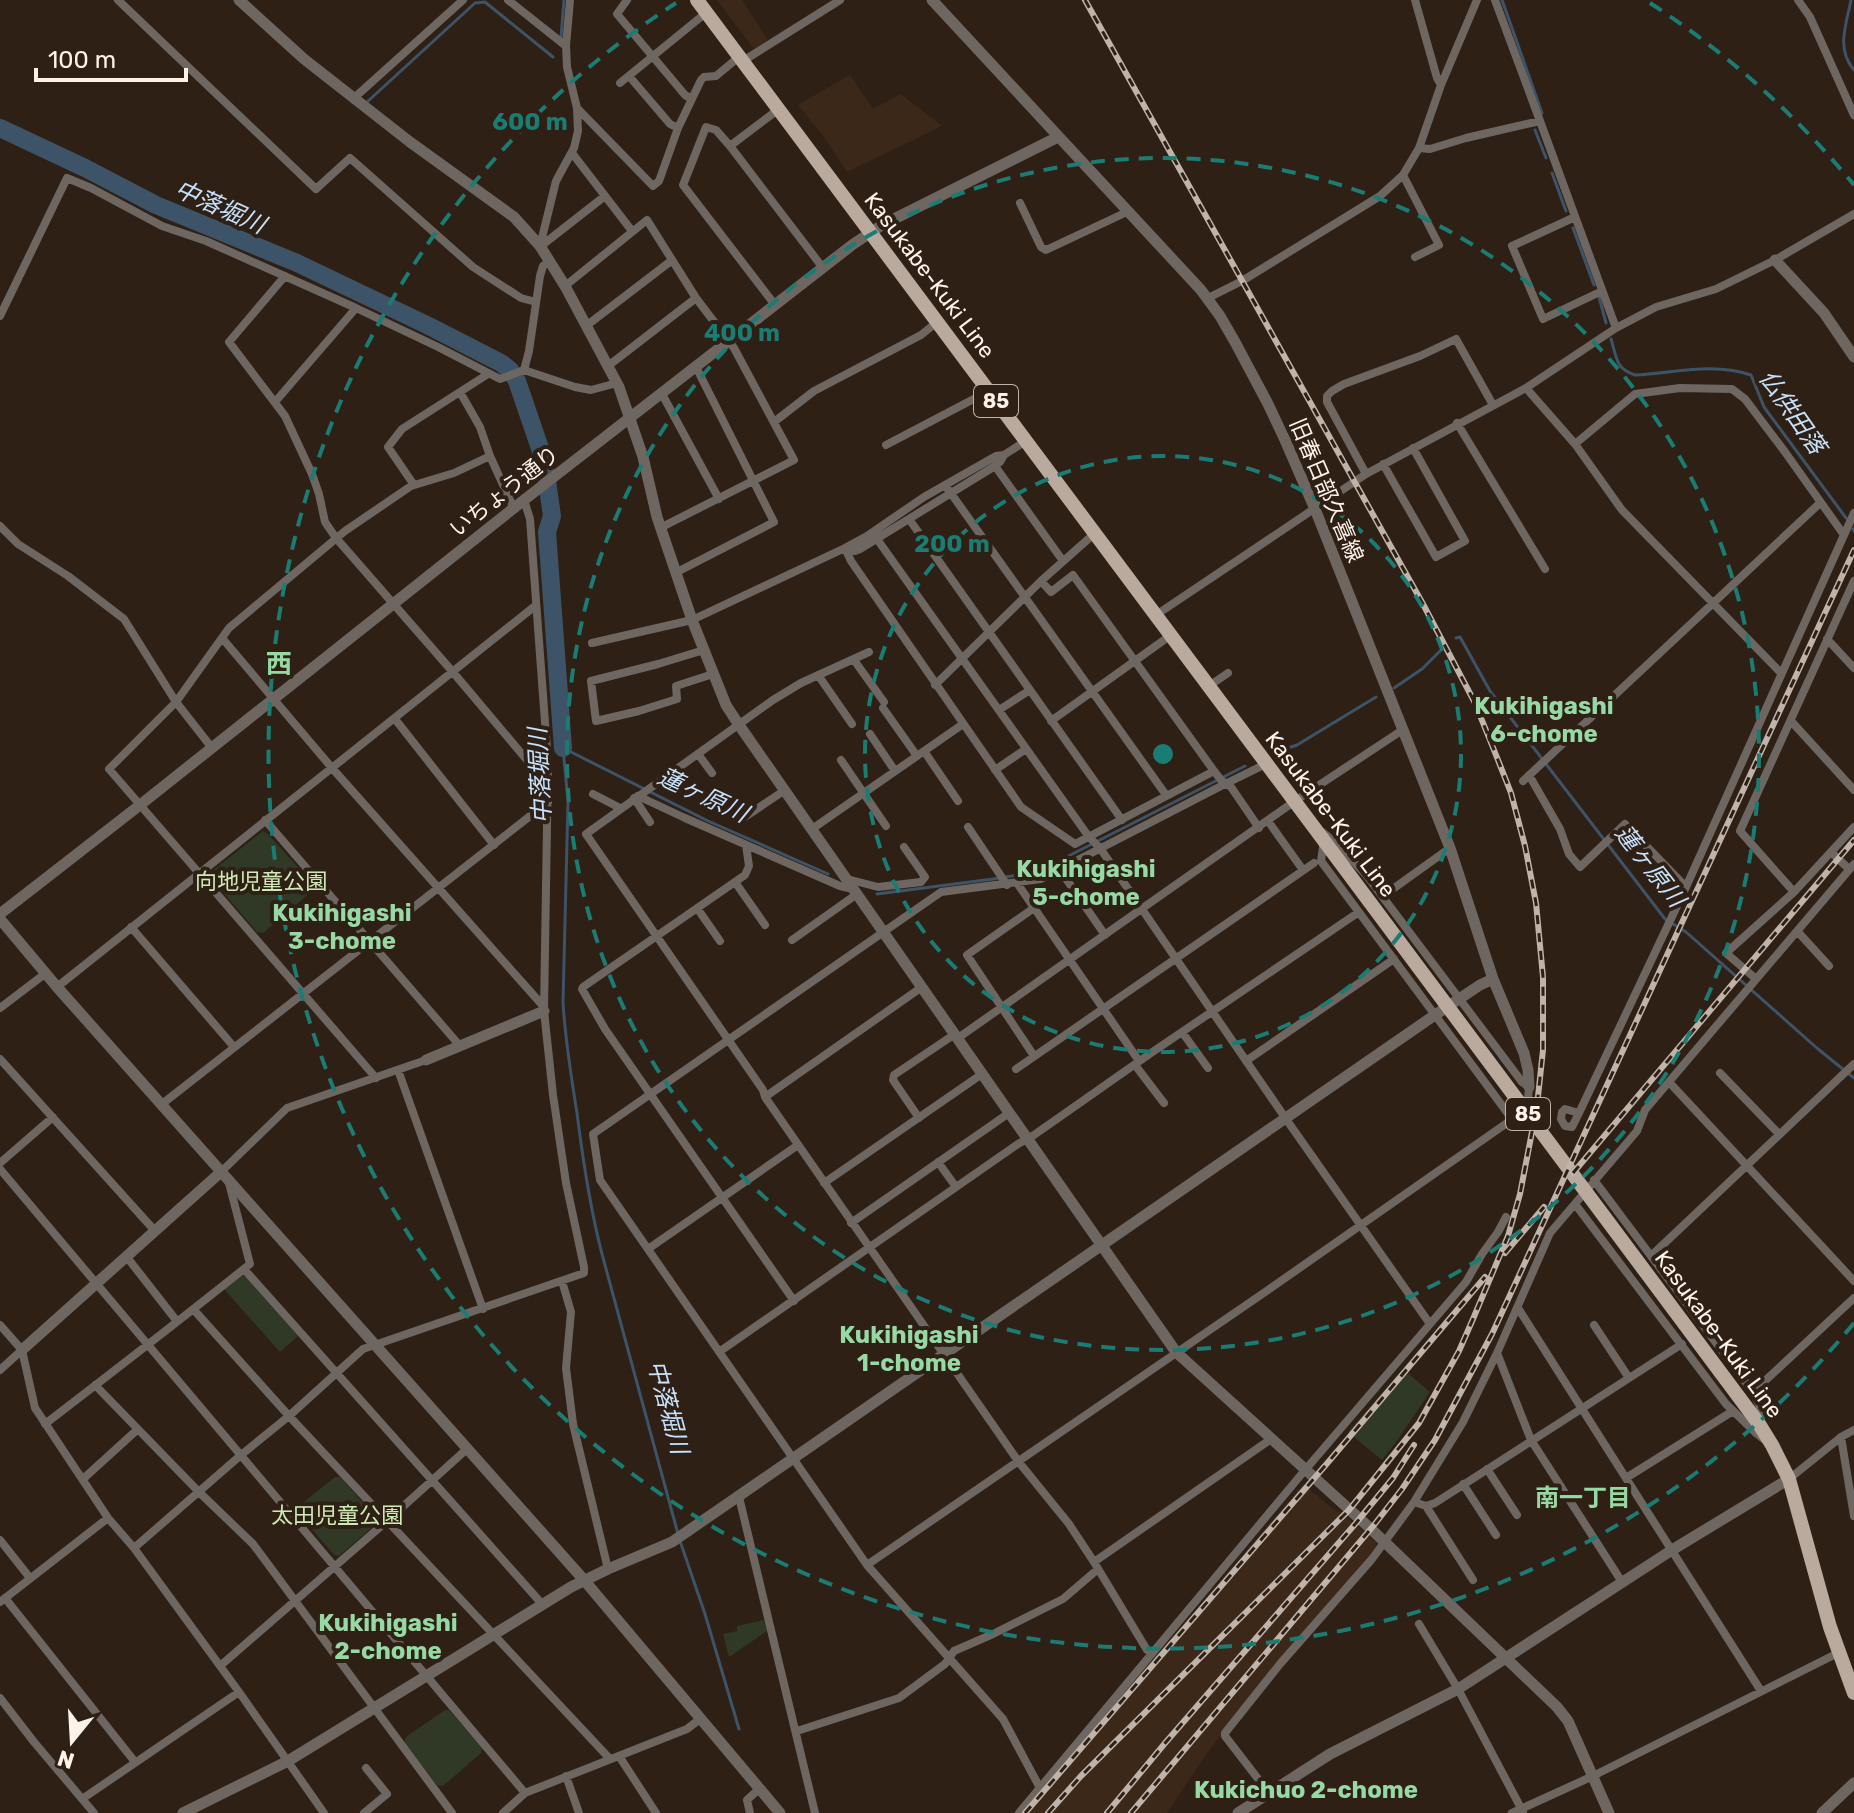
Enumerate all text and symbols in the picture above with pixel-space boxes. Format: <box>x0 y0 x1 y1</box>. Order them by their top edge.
scale bar <box>36 32 186 82</box>
text: 100 m <box>48 46 116 74</box>
text: 600 m <box>492 108 568 136</box>
water label: 中落堀川 <box>170 175 272 241</box>
street label: Kasukabe-Kuki Line <box>859 187 1001 363</box>
text: 400 m <box>704 319 780 347</box>
water label: 仏供田落 <box>1753 365 1833 463</box>
road number: 85 <box>974 385 1018 417</box>
street label: 旧春日部久喜線 <box>1284 414 1369 566</box>
street label: いちょう通り <box>444 440 565 543</box>
text: 200 m <box>914 530 990 558</box>
district label: 西 <box>266 649 292 680</box>
district label: Kukihigashi 6-chome <box>1474 692 1614 748</box>
water label: 中落堀川 <box>523 724 556 825</box>
street label: Kasukabe-Kuki Line <box>1260 726 1402 902</box>
centre of rings <box>1149 740 1177 768</box>
water label: 蓮ヶ原川 <box>654 762 755 829</box>
water label: 蓮ヶ原川 <box>1609 820 1692 915</box>
district label: Kukihigashi 5-chome <box>1016 855 1156 911</box>
park label: 向地児童公園 <box>195 868 327 895</box>
district label: Kukihigashi 3-chome <box>272 899 412 955</box>
road number: 85 <box>1506 1098 1550 1130</box>
street label: Kasukabe-Kuki Line <box>1649 1245 1788 1423</box>
district label: Kukihigashi 1-chome <box>839 1321 979 1377</box>
water label: 中落堀川 <box>642 1357 695 1460</box>
district label: 南一丁目 <box>1535 1484 1631 1512</box>
park label: 太田児童公園 <box>271 1502 403 1529</box>
district label: Kukihigashi 2-chome <box>318 1609 458 1665</box>
north arrow <box>32 1701 112 1781</box>
text: N <box>54 1744 78 1775</box>
district label: Kukichuo 2-chome <box>1194 1776 1418 1804</box>

